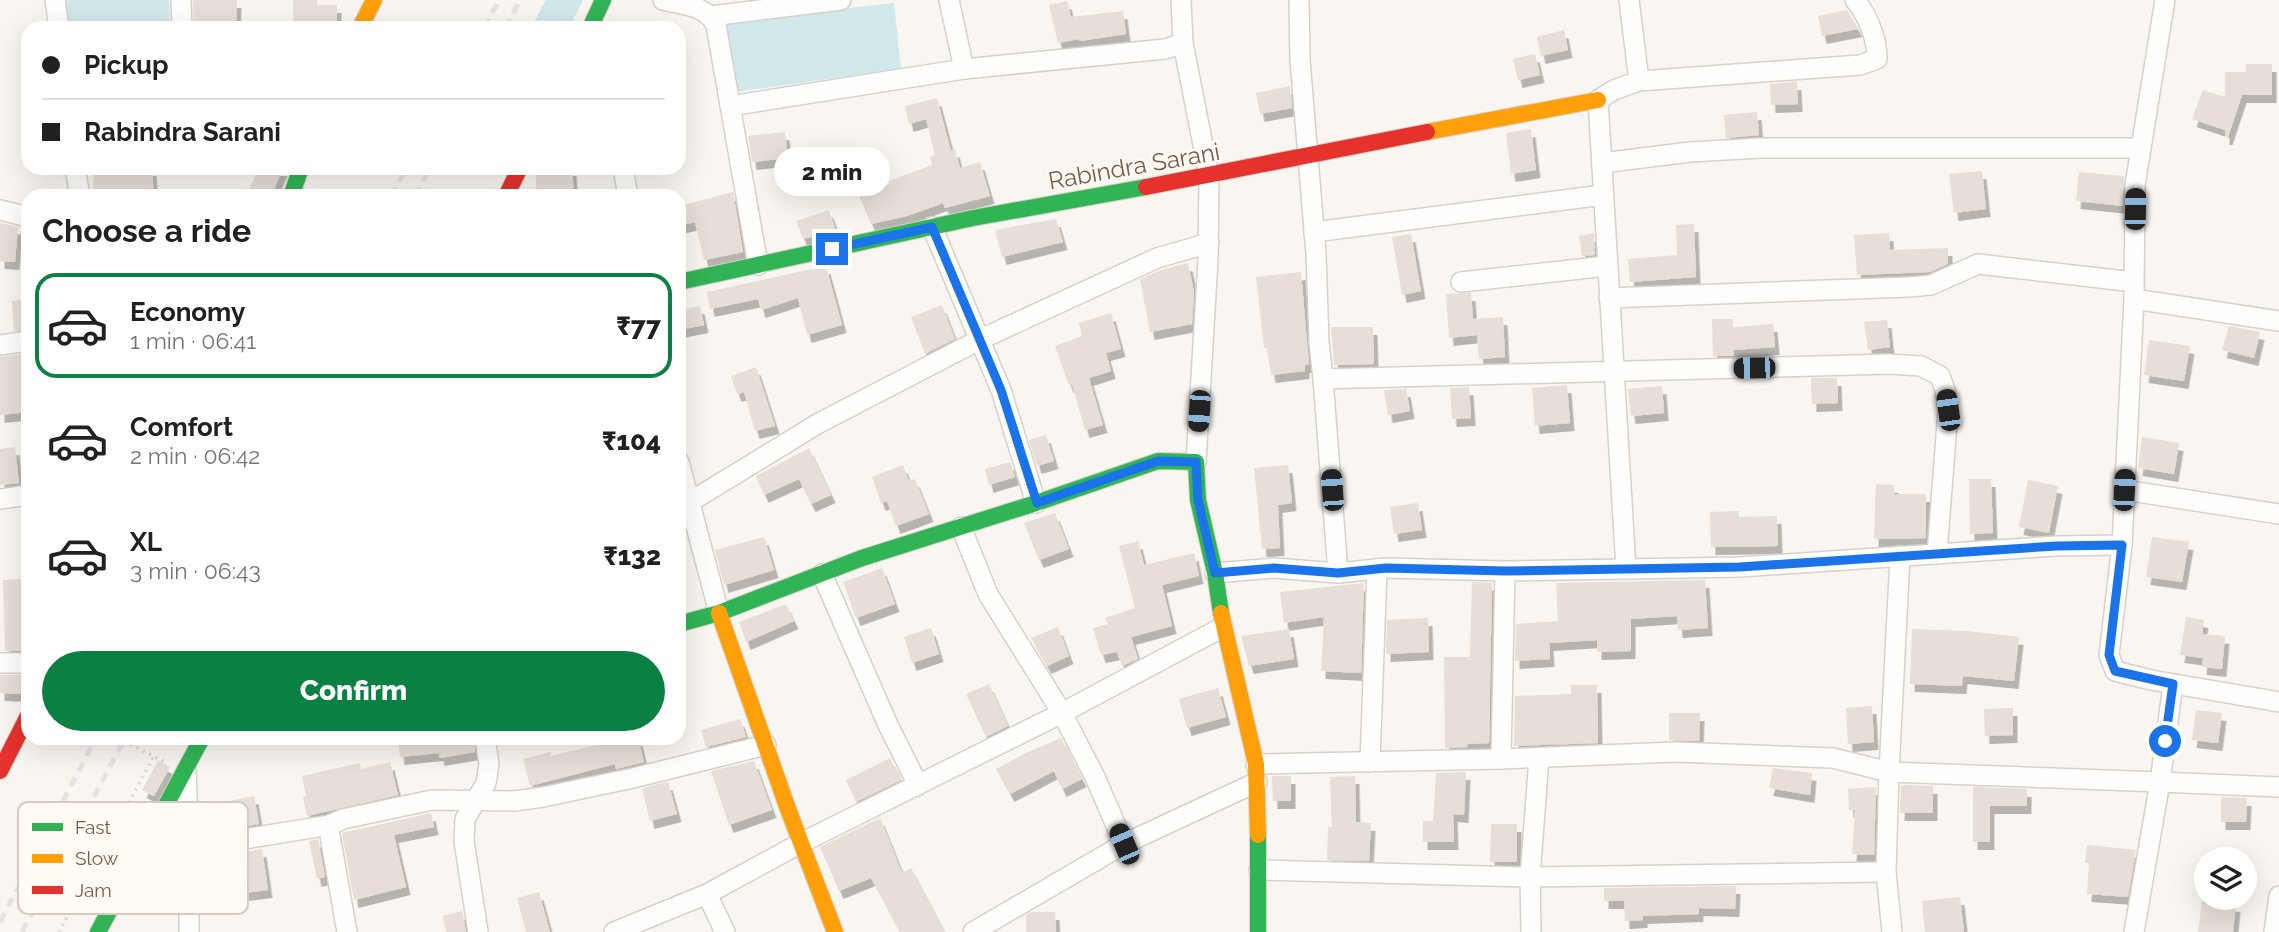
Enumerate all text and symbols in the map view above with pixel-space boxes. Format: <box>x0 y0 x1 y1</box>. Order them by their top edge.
text: Pickup <box>84 50 169 80</box>
text: Rabindra Sarani <box>84 117 281 147</box>
street label: Rabindra Sarani <box>1046 137 1222 195</box>
callout: 2 min <box>774 148 890 196</box>
text: 2 min <box>802 158 862 185</box>
car <box>2125 188 2146 230</box>
text: Choose a ride <box>42 212 251 249</box>
route end <box>816 233 848 265</box>
icon: car <box>46 294 109 357</box>
text: Economy <box>130 297 245 327</box>
text: ₹77 <box>616 311 661 341</box>
text: 1 min · 06:41 <box>130 327 256 354</box>
car <box>1733 357 1776 379</box>
car <box>1935 388 1962 432</box>
car <box>1188 389 1211 433</box>
icon: car <box>46 409 109 472</box>
text: Comfort <box>130 412 233 442</box>
text: ₹104 <box>602 426 661 456</box>
text: 2 min · 06:42 <box>130 442 260 469</box>
car <box>1321 468 1344 512</box>
car <box>2113 468 2136 512</box>
icon: car <box>46 524 109 587</box>
text: XL <box>130 527 162 557</box>
text: ₹132 <box>603 541 661 571</box>
text: 3 min · 06:43 <box>130 557 261 584</box>
button: Confirm <box>42 651 665 731</box>
route start <box>2149 725 2181 757</box>
legend <box>18 802 248 914</box>
text: Fast <box>75 816 111 838</box>
car <box>1107 821 1142 867</box>
text: Slow <box>75 847 119 869</box>
map controls <box>2194 847 2257 910</box>
button: layers <box>2194 847 2257 910</box>
text: Jam <box>75 879 112 901</box>

